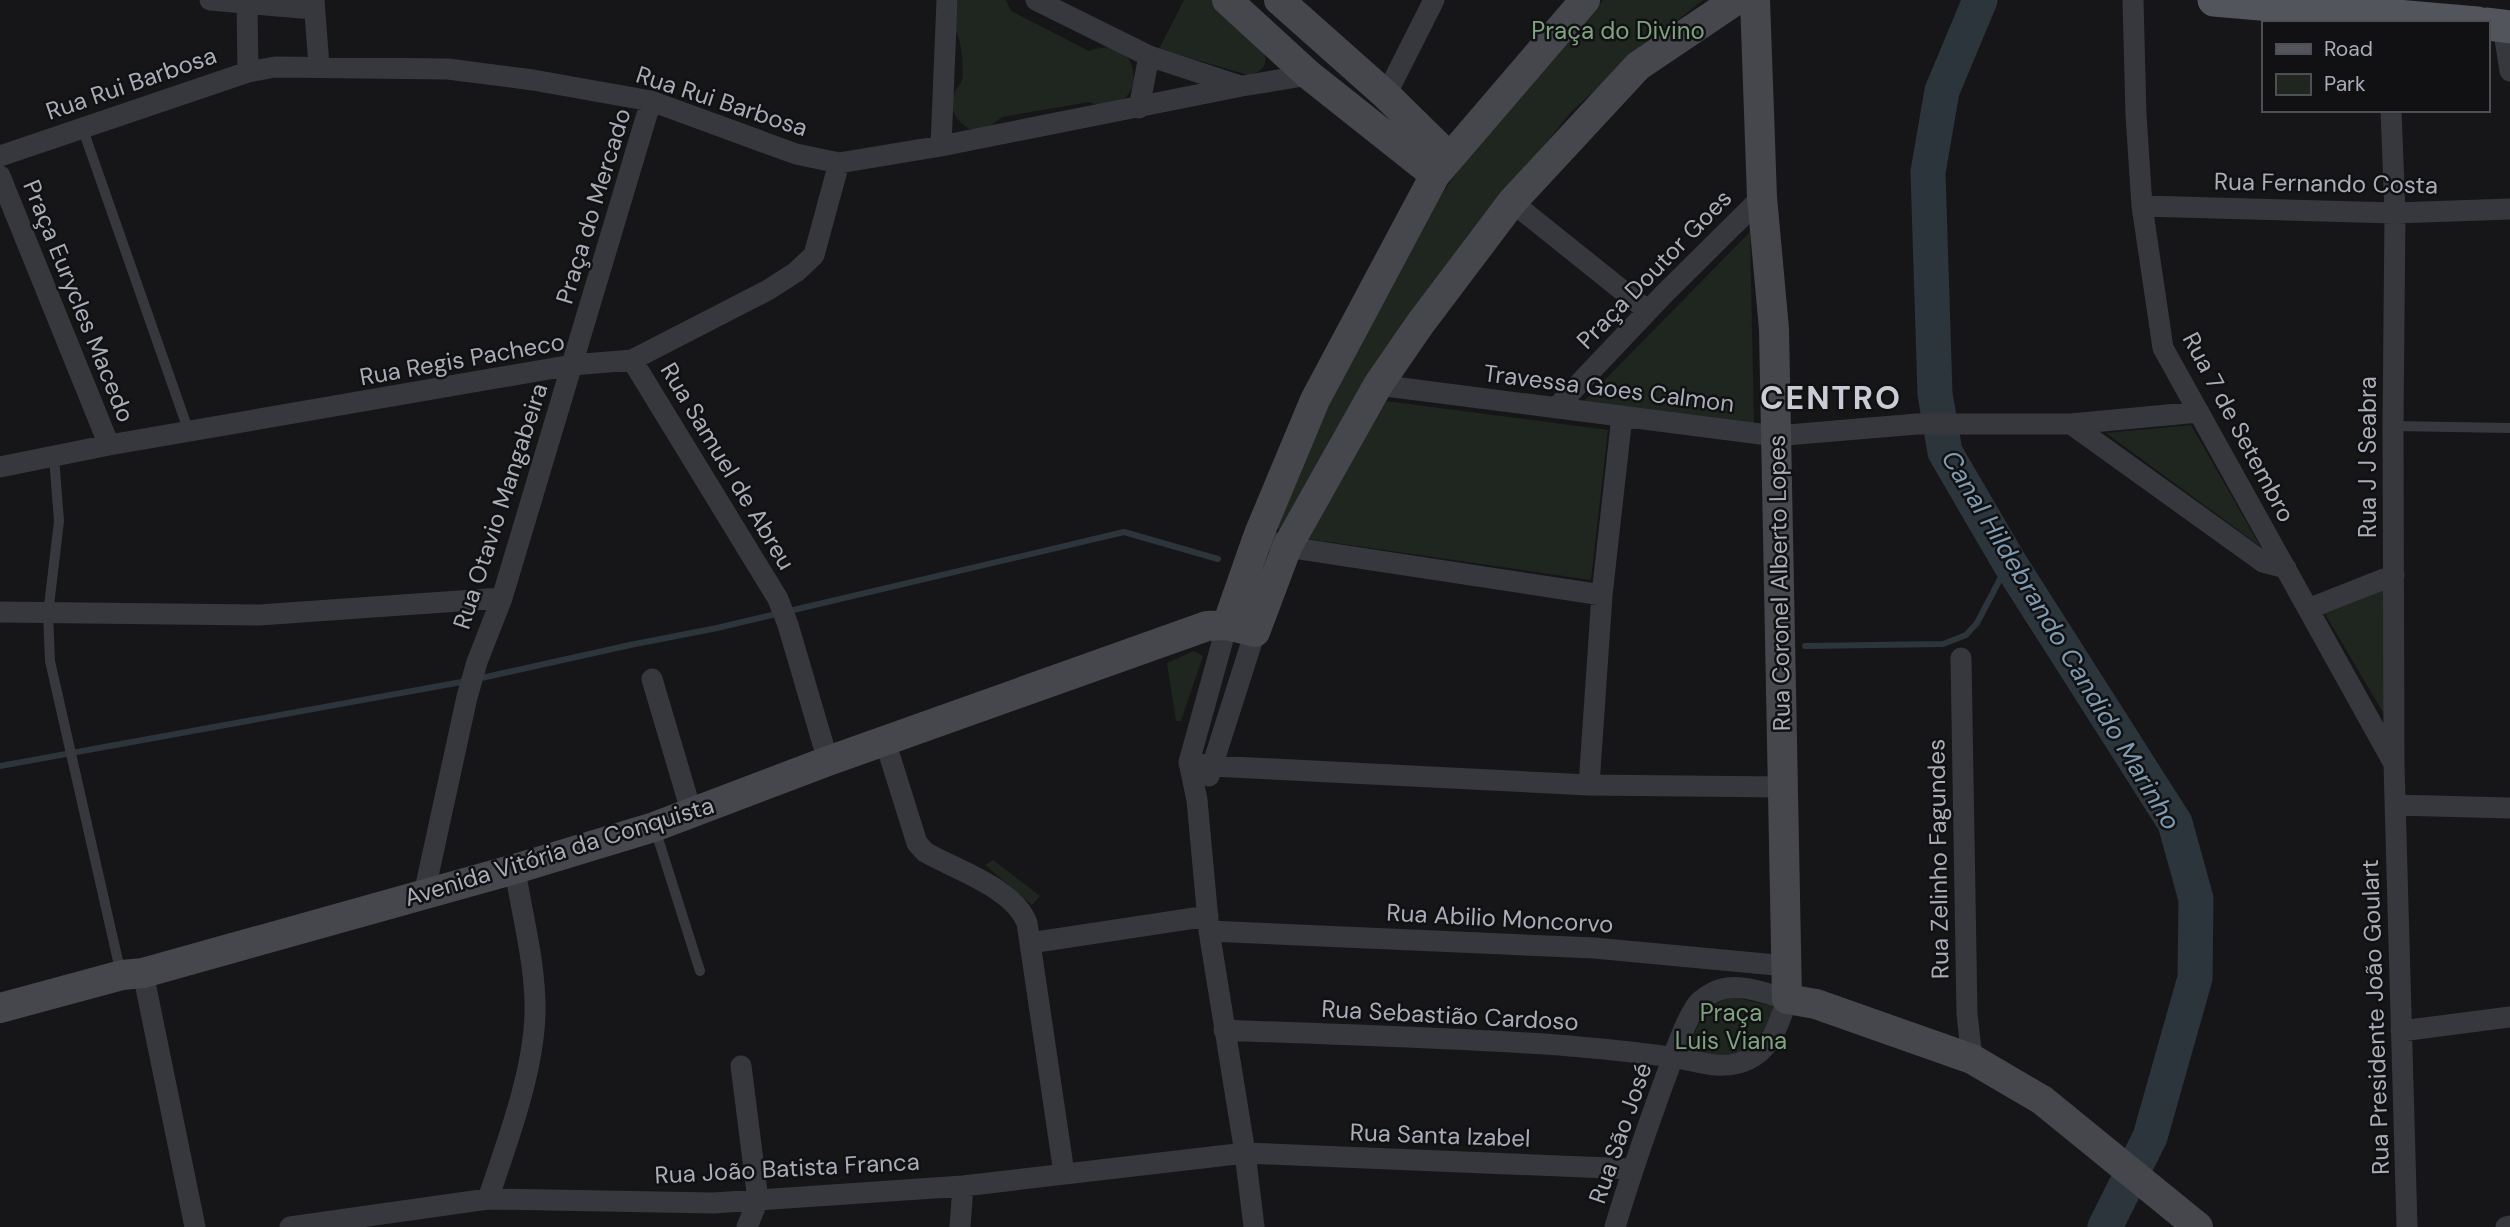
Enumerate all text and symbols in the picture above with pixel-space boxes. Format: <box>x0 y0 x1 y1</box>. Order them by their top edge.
park label: Praça do Divino <box>1531 15 1705 46</box>
legend <box>2262 21 2489 112</box>
text: Road <box>2324 35 2373 63</box>
street label: Rua Rui Barbosa <box>42 39 220 127</box>
street label: Rua Rui Barbosa <box>632 59 812 143</box>
text: Park <box>2324 70 2366 98</box>
street label: Praça do Mercado <box>549 104 637 308</box>
street label: Rua Fernando Costa <box>2214 166 2438 200</box>
street label: Praça Eurycles Macedo <box>16 175 142 427</box>
street label: Praça Doutor Goes <box>1570 183 1738 355</box>
street label: Rua Regis Pacheco <box>357 326 567 392</box>
street label: Rua 7 de Setembro <box>2176 327 2302 527</box>
street label: Rua Samuel de Abreu <box>654 357 802 575</box>
street label: Travessa Goes Calmon <box>1482 357 1736 419</box>
street label: Rua J J Seabra <box>2352 376 2383 538</box>
district label: CENTRO <box>1760 377 1902 419</box>
street label: Rua Otavio Mangabeira <box>446 379 554 633</box>
street label: Rua Coronel Alberto Lopes <box>1761 435 1797 731</box>
water label: Canal Hildebrando Candido Marinho <box>1934 444 2188 836</box>
street label: Rua Zelinho Fagundes <box>1920 739 1956 979</box>
street label: Avenida Vitória da Conquista <box>401 789 717 913</box>
street label: Rua Presidente João Goulart <box>2354 859 2396 1175</box>
street label: Rua Abilio Moncorvo <box>1386 897 1614 939</box>
street label: Rua Sebastião Cardoso <box>1321 993 1579 1037</box>
park label: Praça Luis Viana <box>1675 997 1787 1056</box>
street label: Rua São José <box>1581 1058 1659 1208</box>
street label: Rua Santa Izabel <box>1349 1116 1531 1154</box>
street label: Rua João Batista Franca <box>654 1146 920 1190</box>

